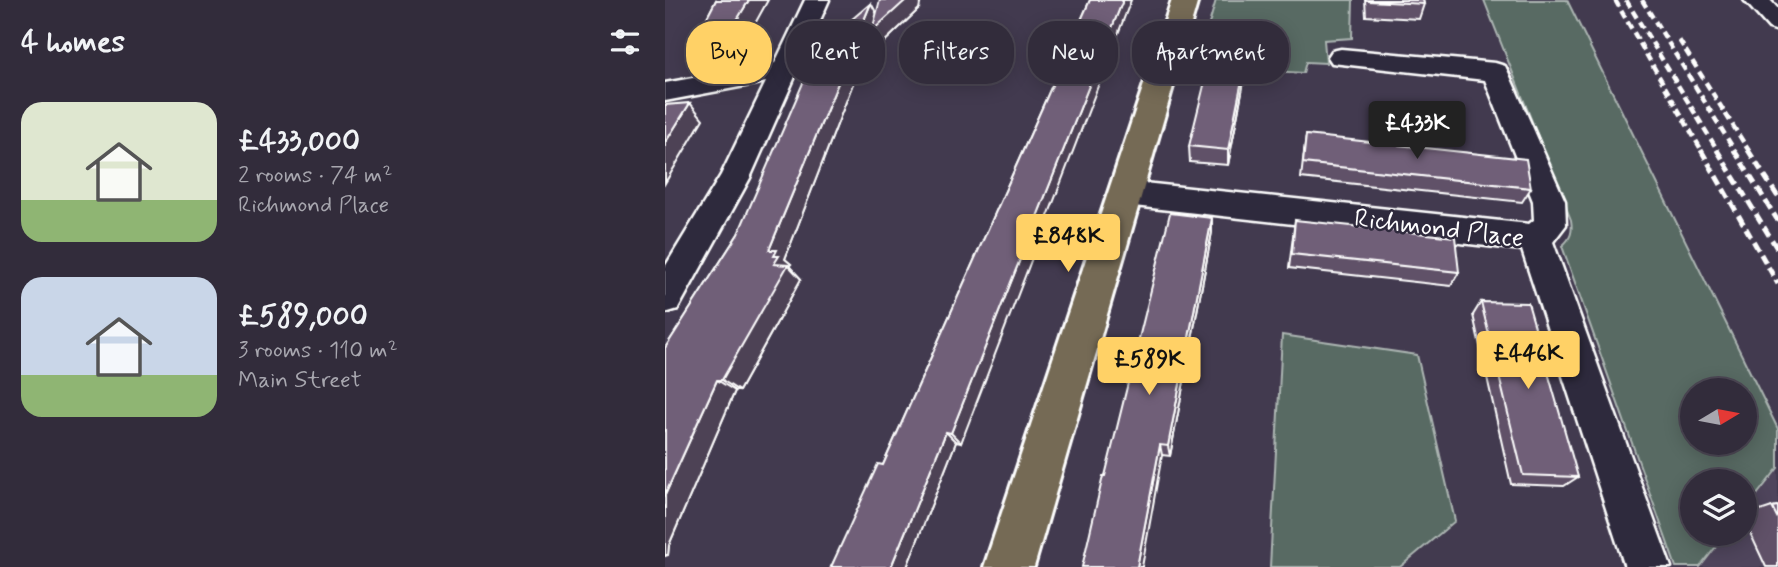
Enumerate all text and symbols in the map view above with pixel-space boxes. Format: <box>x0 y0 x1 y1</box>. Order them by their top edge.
chip: Buy <box>686 21 772 84</box>
chip: Rent <box>786 21 885 84</box>
chip: Filters <box>899 21 1014 84</box>
chip: New <box>1028 21 1118 84</box>
chip: Apartment <box>1132 21 1289 84</box>
text: 4 homes <box>21 23 125 62</box>
icon: filters <box>606 23 644 61</box>
pin: £433K <box>1368 102 1466 161</box>
text: £433K <box>1385 109 1449 139</box>
text: £433,000 <box>238 122 360 161</box>
icon: home <box>77 130 161 214</box>
text: 2 rooms · 74 m² <box>238 161 393 191</box>
text: Richmond Place <box>238 191 389 221</box>
street label: Richmond Place <box>1352 202 1526 256</box>
pin: £848K <box>1019 215 1117 274</box>
text: £848K <box>1032 222 1104 252</box>
text: £589,000 <box>238 297 368 336</box>
icon: home <box>77 305 161 389</box>
pin: £446K <box>1479 332 1577 391</box>
text: 3 rooms · 110 m² <box>238 336 398 366</box>
pin: £589K <box>1100 338 1198 397</box>
text: £446K <box>1493 339 1563 369</box>
text: £589K <box>1114 345 1184 375</box>
text: Main Street <box>238 366 362 396</box>
north arrow <box>1680 378 1757 455</box>
map controls <box>1680 378 1757 546</box>
button: layers <box>1680 469 1757 546</box>

